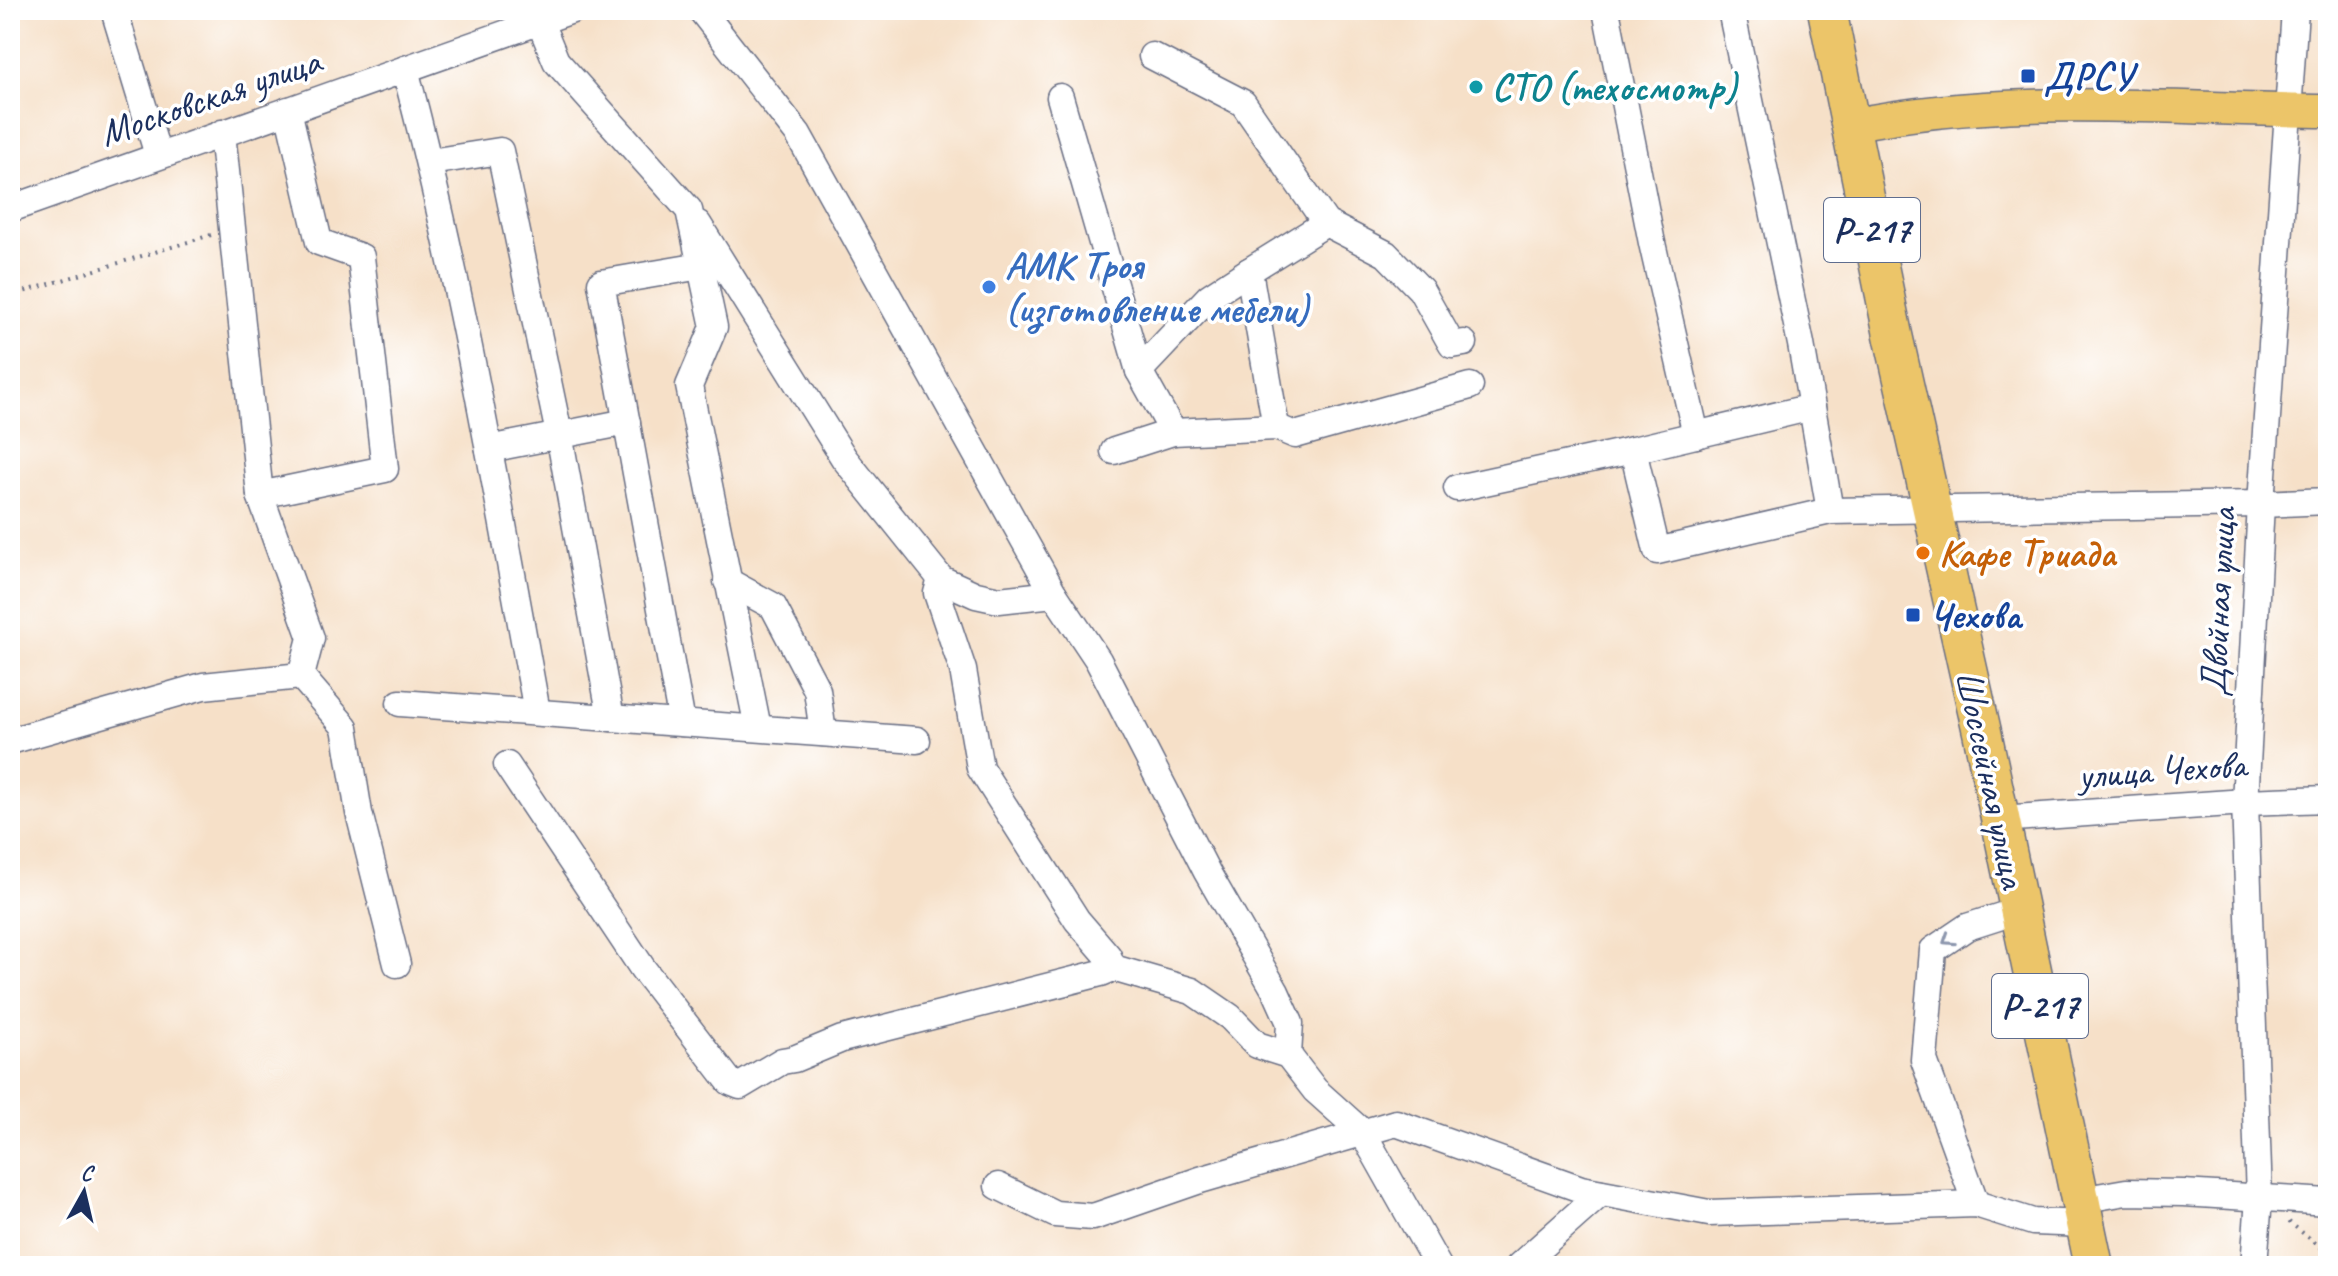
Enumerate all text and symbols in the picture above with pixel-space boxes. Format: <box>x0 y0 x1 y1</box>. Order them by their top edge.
street label: Московская улица <box>94 37 329 157</box>
place label: ДРСУ <box>2044 53 2139 100</box>
place label: СТО (техосмотр) <box>1492 64 1739 111</box>
marker: ДРСУ <box>2019 67 2037 85</box>
marker: СТО (техосмотр) <box>1467 78 1485 96</box>
road number: Р-217 <box>1824 198 1920 262</box>
place label: АМК Троя (изготовление мебели) <box>1005 242 1311 334</box>
marker: АМК Троя (изготовление мебели) <box>980 278 998 296</box>
street label: Двойная улица <box>2190 504 2247 697</box>
place label: Кафе Триада <box>1939 530 2118 577</box>
marker: Кафе Триада <box>1914 544 1932 562</box>
place label: Чехова <box>1929 592 2024 639</box>
marker: Чехова <box>1904 606 1922 624</box>
street label: Шоссейная улица <box>1945 666 2038 895</box>
street label: улица Чехова <box>2075 740 2251 799</box>
one-way arrow <box>1943 930 1957 945</box>
road number: Р-217 <box>1992 974 2088 1038</box>
north arrow <box>44 1152 124 1232</box>
text: С <box>79 1159 97 1188</box>

